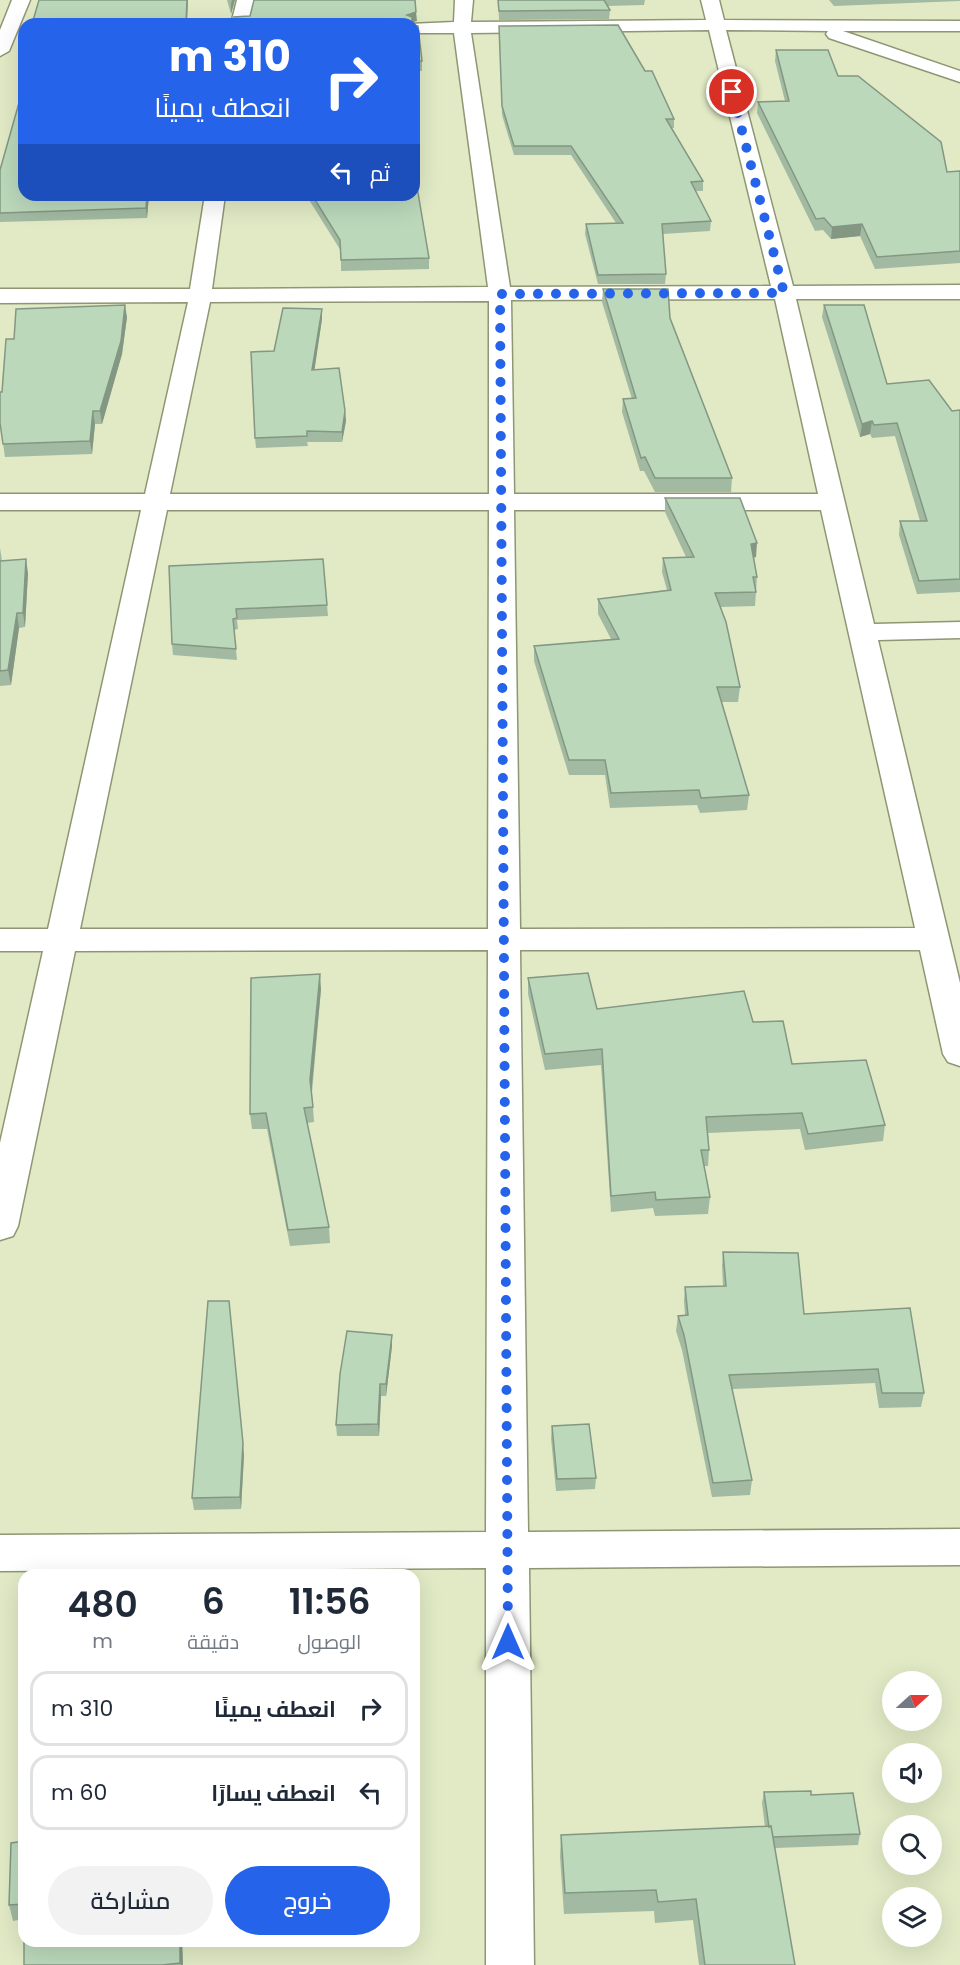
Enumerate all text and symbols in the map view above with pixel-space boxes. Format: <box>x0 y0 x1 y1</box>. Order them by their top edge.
text: 310 m <box>169 27 291 86</box>
icon: right <box>312 42 390 120</box>
pin <box>706 66 757 117</box>
icon: arrive <box>715 75 748 108</box>
text: انعطف يمينًا <box>154 89 291 126</box>
icon: left <box>325 156 358 189</box>
text: ثم <box>370 158 390 189</box>
text: 6 <box>202 1576 225 1627</box>
text: 11:56 <box>289 1576 371 1627</box>
text: 480 <box>68 1579 138 1630</box>
position arrow <box>476 1610 540 1674</box>
text: m <box>92 1627 113 1655</box>
text: دقيقة <box>187 1628 239 1656</box>
text: الوصول <box>298 1628 361 1656</box>
north arrow <box>882 1671 942 1731</box>
map controls <box>882 1671 942 1947</box>
icon: right <box>354 1692 387 1725</box>
text: 310 m <box>51 1693 113 1724</box>
text: انعطف يمينًا <box>214 1694 336 1725</box>
button: sound <box>882 1743 942 1803</box>
icon: left <box>354 1776 387 1809</box>
text: 60 m <box>51 1777 107 1808</box>
text: انعطف يسارًا <box>211 1778 336 1809</box>
button: search <box>882 1815 942 1875</box>
button: مشاركة <box>48 1866 213 1935</box>
button: خروج <box>225 1866 390 1935</box>
button: layers <box>882 1887 942 1947</box>

